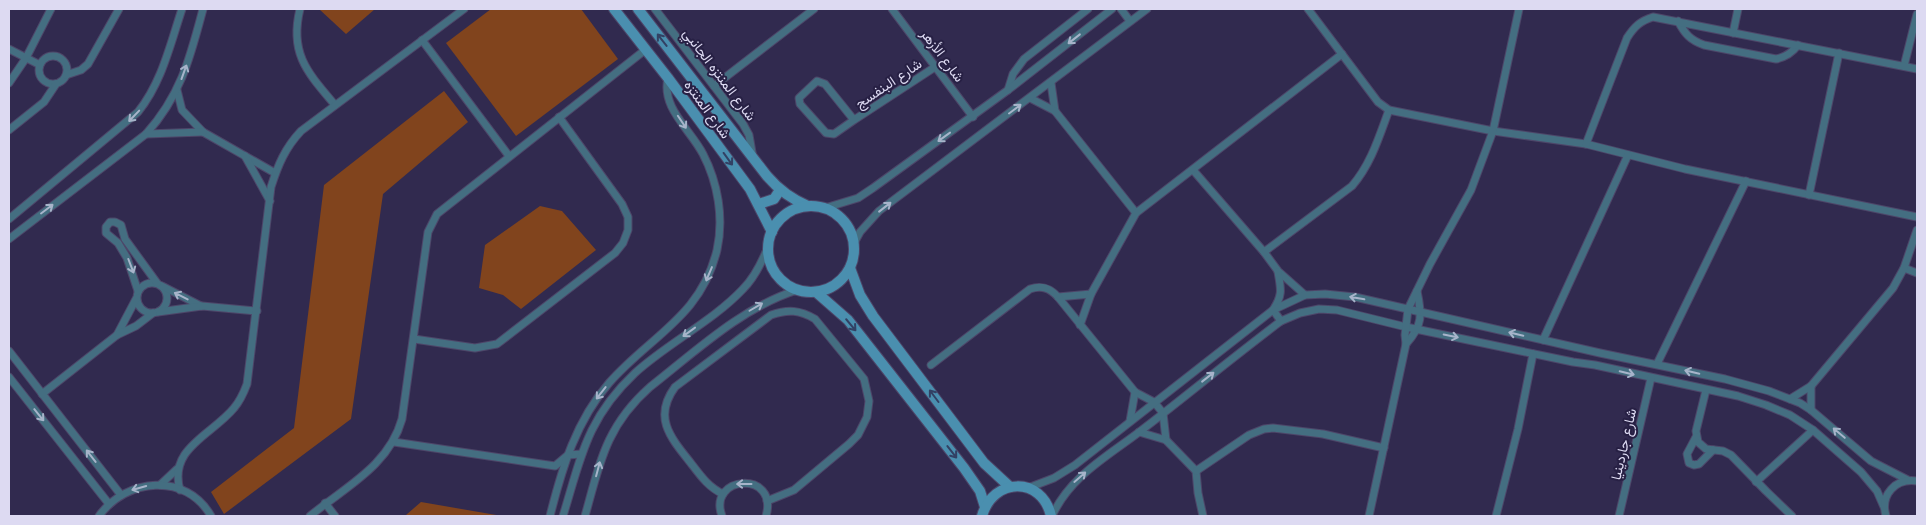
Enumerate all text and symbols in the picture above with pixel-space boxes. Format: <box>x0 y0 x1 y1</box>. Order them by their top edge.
street label: شارع الأزهر <box>915 24 968 87</box>
street label: شارع المنتزه الجانبي <box>680 25 760 123</box>
one-way arrow <box>1068 33 1081 44</box>
one-way arrow <box>656 34 667 47</box>
street label: شارع البنفسج <box>851 54 926 114</box>
one-way arrow <box>180 65 189 80</box>
street label: شارع المنتزه <box>681 77 735 141</box>
one-way arrow <box>1008 104 1021 115</box>
one-way arrow <box>128 110 140 122</box>
one-way arrow <box>677 115 687 129</box>
one-way arrow <box>938 132 952 142</box>
one-way arrow <box>723 152 733 166</box>
one-way arrow <box>878 201 891 212</box>
one-way arrow <box>41 204 54 215</box>
one-way arrow <box>126 258 136 273</box>
one-way arrow <box>703 266 713 281</box>
one-way arrow <box>174 291 189 301</box>
one-way arrow <box>1350 293 1366 303</box>
one-way arrow <box>749 302 763 312</box>
one-way arrow <box>846 318 857 331</box>
one-way arrow <box>682 327 696 337</box>
one-way arrow <box>1508 329 1524 338</box>
one-way arrow <box>1443 332 1459 341</box>
one-way arrow <box>1684 367 1700 376</box>
one-way arrow <box>1619 368 1635 378</box>
one-way arrow <box>1201 372 1214 383</box>
one-way arrow <box>595 386 606 399</box>
one-way arrow <box>929 389 939 403</box>
street label: شارع جاردينيا <box>1607 407 1642 482</box>
one-way arrow <box>34 408 45 421</box>
one-way arrow <box>1833 428 1846 439</box>
one-way arrow <box>947 446 958 459</box>
one-way arrow <box>86 450 97 463</box>
one-way arrow <box>593 462 603 478</box>
one-way arrow <box>1073 471 1086 483</box>
one-way arrow <box>736 479 752 489</box>
one-way arrow <box>131 484 147 493</box>

